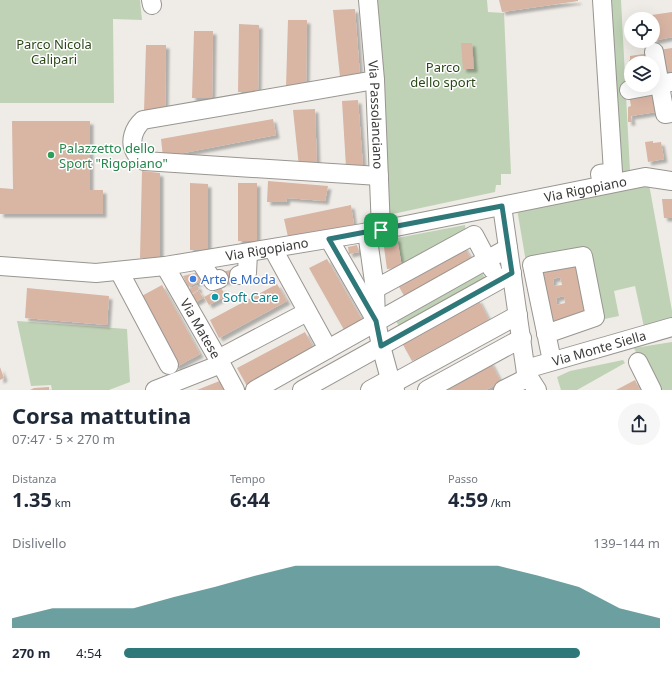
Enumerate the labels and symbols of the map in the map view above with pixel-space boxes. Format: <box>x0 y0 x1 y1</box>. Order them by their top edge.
park label: Parco Nicola Calipari <box>16 35 92 68</box>
park label: Parco dello sport <box>410 58 476 91</box>
street label: Via Passolanciano <box>364 60 388 170</box>
place label: Palazzetto dello Sport "Rigopiano" <box>59 139 168 172</box>
marker: Palazzetto dello Sport "Rigopiano" <box>46 150 56 160</box>
street label: Via Rigopiano <box>543 172 628 206</box>
pin <box>364 213 398 247</box>
street label: Via Rigopiano <box>224 233 310 265</box>
place label: Arte e Moda <box>201 270 276 288</box>
marker: Arte e Moda <box>188 274 198 284</box>
place label: Soft Care <box>223 288 279 306</box>
marker: Soft Care <box>210 292 220 302</box>
street label: Via Matese <box>176 295 225 362</box>
street label: Via Monte Siella <box>550 326 648 370</box>

